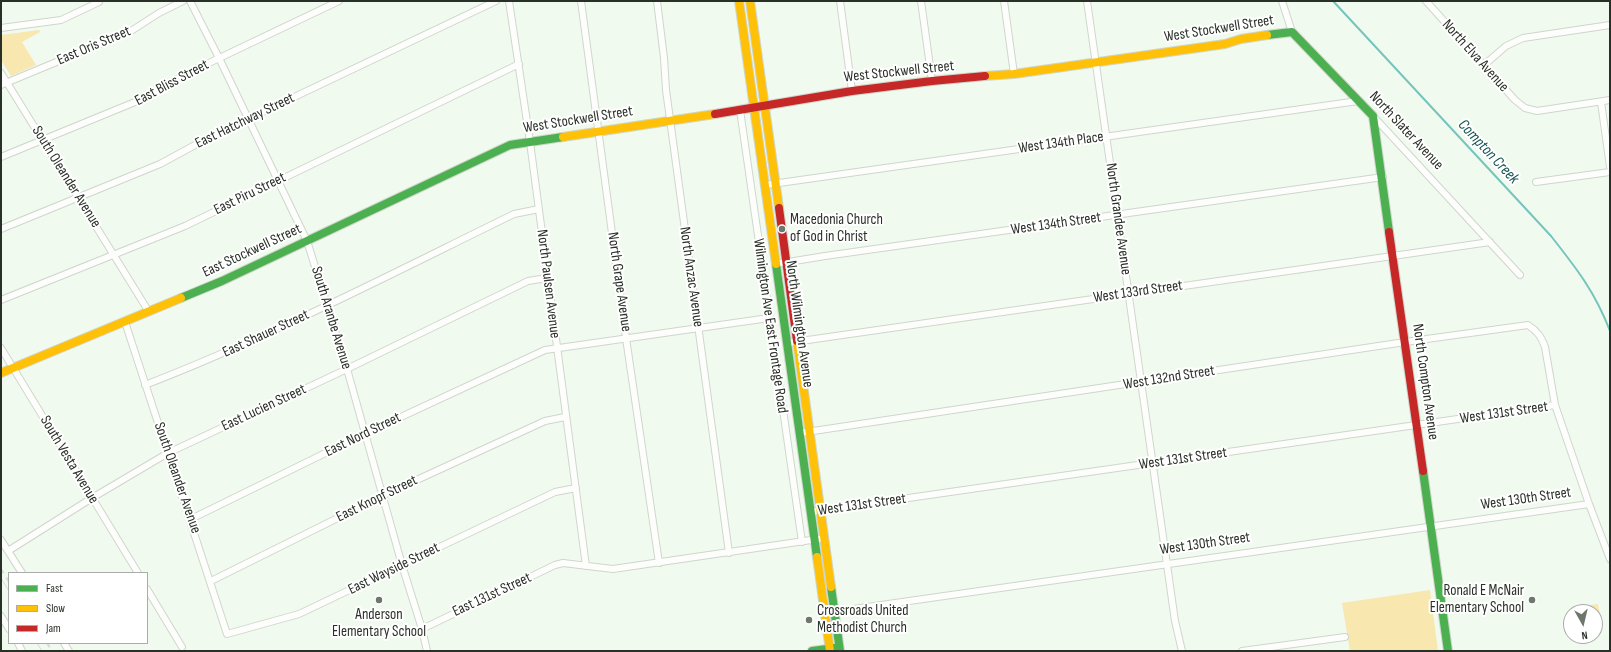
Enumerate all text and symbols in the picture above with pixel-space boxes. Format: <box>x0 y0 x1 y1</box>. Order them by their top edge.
street label: West Stockwell Street <box>1163 11 1275 47</box>
street label: North Elva Avenue <box>1438 16 1512 96</box>
street label: East Oris Street <box>55 22 133 70</box>
street label: East Bliss Street <box>132 56 212 110</box>
street label: West Stockwell Street <box>843 57 955 87</box>
street label: North Slater Avenue <box>1365 88 1447 174</box>
street label: East Hatchway Street <box>192 89 298 153</box>
street label: West Stockwell Street <box>522 102 634 138</box>
water label: Compton Creek <box>1453 116 1523 188</box>
street label: South Oleander Avenue <box>28 123 104 231</box>
street label: West 134th Place <box>1017 128 1105 158</box>
street label: North Grandee Avenue <box>1101 162 1135 276</box>
street label: East Piru Street <box>211 169 289 219</box>
street label: West 134th Street <box>1010 209 1102 239</box>
place label: Macedonia Church of God in Christ <box>790 211 883 246</box>
street label: East Stockwell Street <box>200 220 304 282</box>
marker: Macedonia Church of God in Christ <box>777 224 787 234</box>
street label: North Anzac Avenue <box>675 226 707 328</box>
street label: North Paulsen Avenue <box>532 229 564 339</box>
street label: North Grape Avenue <box>603 231 635 333</box>
street label: Wilmington Ave East Frontage Road <box>749 238 791 414</box>
street label: North Wilmington Avenue <box>781 259 817 389</box>
street label: South Aranbe Avenue <box>307 264 355 372</box>
street label: West 133rd Street <box>1092 277 1184 307</box>
street label: East Shauer Street <box>220 306 312 362</box>
street label: North Compton Avenue <box>1408 323 1442 441</box>
street label: West 132nd Street <box>1122 362 1216 394</box>
street label: East Lucien Street <box>219 381 309 435</box>
street label: West 131st Street <box>1459 398 1549 428</box>
street label: East Nord Street <box>322 409 404 461</box>
street label: South Vesta Avenue <box>36 413 102 507</box>
street label: South Oleander Avenue <box>150 420 204 536</box>
street label: West 131st Street <box>1138 444 1228 474</box>
street label: East Knopf Street <box>334 472 420 526</box>
street label: West 130th Street <box>1480 484 1572 514</box>
street label: West 131st Street <box>817 490 907 520</box>
street label: West 130th Street <box>1159 529 1251 559</box>
street label: East Wayside Street <box>345 539 443 599</box>
street label: East 131st Street <box>450 569 534 621</box>
legend <box>8 572 148 644</box>
text: Fast <box>46 581 63 596</box>
place label: Ronald E McNair Elementary School <box>1430 582 1524 617</box>
marker: Anderson Elementary School <box>374 595 384 605</box>
marker: Ronald E McNair Elementary School <box>1527 595 1537 605</box>
text: Slow <box>46 601 65 616</box>
place label: Crossroads United Methodist Church <box>817 602 909 637</box>
north arrow <box>1563 604 1603 644</box>
place label: Anderson Elementary School <box>332 606 426 641</box>
marker: Crossroads United Methodist Church <box>804 615 814 625</box>
text: Jam <box>46 621 61 636</box>
text: N <box>1581 629 1588 642</box>

